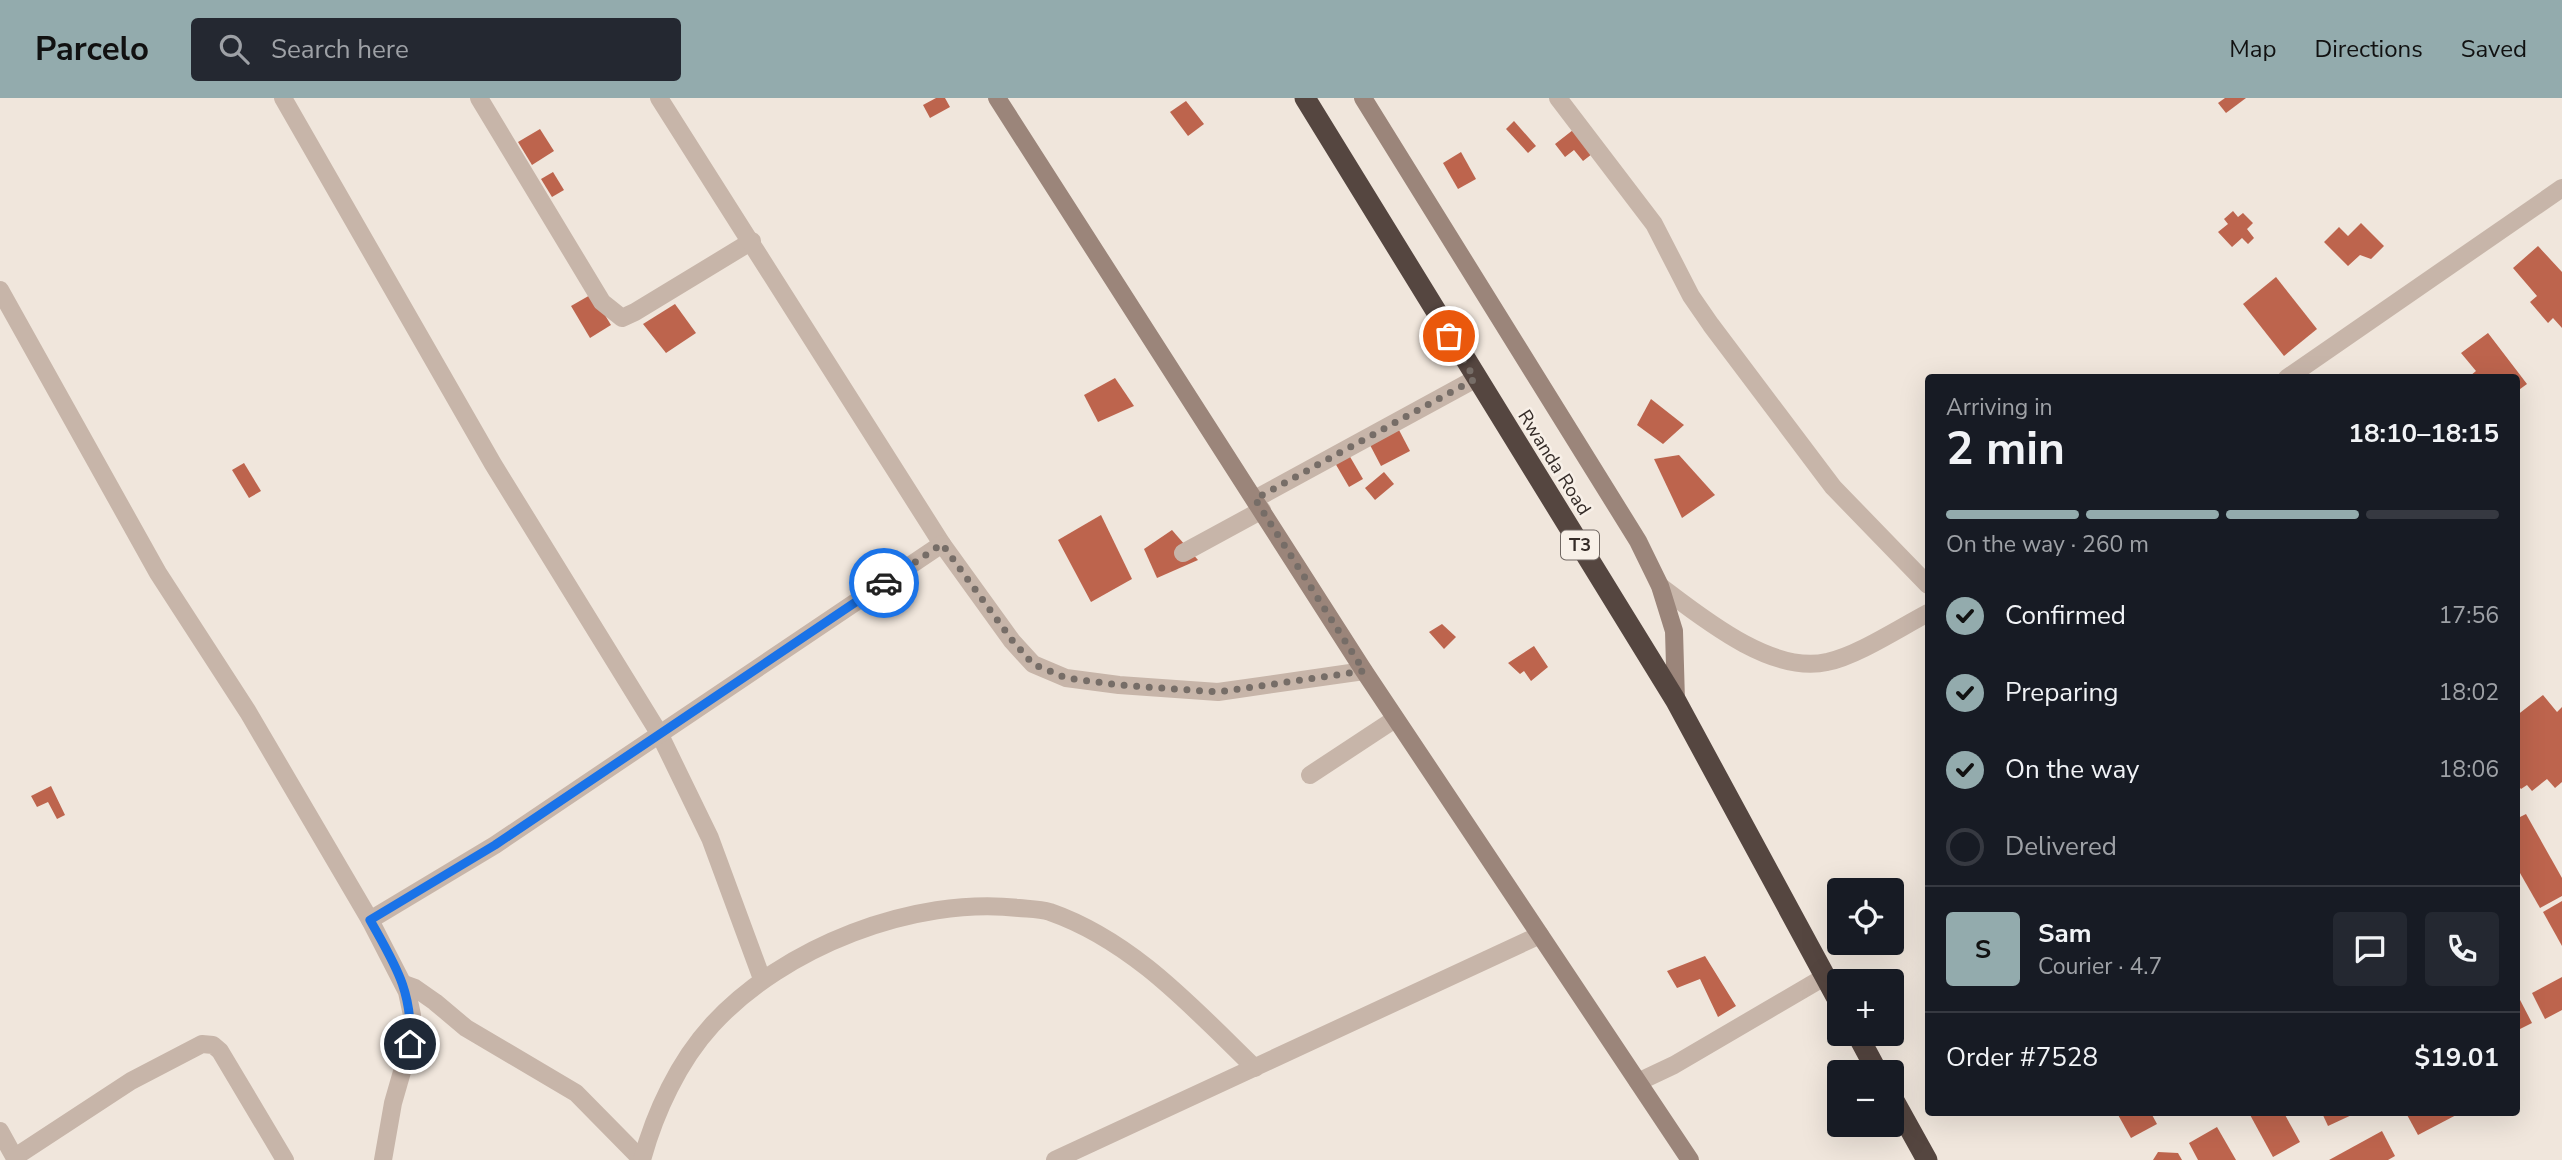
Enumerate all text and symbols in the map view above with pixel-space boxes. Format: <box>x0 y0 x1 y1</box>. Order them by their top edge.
search box <box>191 18 681 81</box>
text: Parcelo <box>35 27 149 72</box>
icon: search <box>215 30 253 68</box>
text: Search here <box>271 32 409 67</box>
text: Map <box>2229 33 2276 65</box>
text: Directions <box>2314 33 2423 65</box>
text: Saved <box>2461 33 2527 65</box>
pin <box>1419 306 1479 366</box>
icon: bag <box>1430 317 1468 355</box>
text: Arriving in <box>1946 392 2053 423</box>
street label: Rwanda Road <box>1511 405 1597 520</box>
text: 18:10–18:15 <box>2348 416 2499 451</box>
text: 2 min <box>1946 417 2065 480</box>
text: On the way · 260 m <box>1946 529 2149 560</box>
road number: T3 <box>1561 530 1599 560</box>
courier <box>849 548 919 618</box>
icon: car <box>865 564 903 602</box>
icon: check <box>1946 597 1984 635</box>
text: Confirmed <box>2005 598 2126 633</box>
text: 17:56 <box>2439 600 2499 631</box>
icon: check <box>1946 674 1984 712</box>
text: Preparing <box>2005 675 2118 710</box>
text: 18:02 <box>2439 677 2499 708</box>
icon: check <box>1946 751 1984 789</box>
text: On the way <box>2005 752 2139 787</box>
text: 18:06 <box>2439 754 2499 785</box>
text: Delivered <box>2005 829 2117 864</box>
map controls <box>1827 878 1904 1137</box>
button: locate <box>1827 878 1904 955</box>
button: chat <box>2333 912 2407 986</box>
button: phone <box>2425 912 2499 986</box>
text: Sam <box>2038 916 2091 951</box>
text: S <box>1975 932 1991 967</box>
text: Courier · 4.7 <box>2038 951 2162 982</box>
button: + <box>1827 969 1904 1046</box>
pin <box>380 1014 440 1074</box>
icon: home <box>391 1025 429 1063</box>
text: Order #7528 <box>1946 1040 2098 1075</box>
text: $19.01 <box>2415 1040 2499 1075</box>
button: − <box>1827 1060 1904 1137</box>

